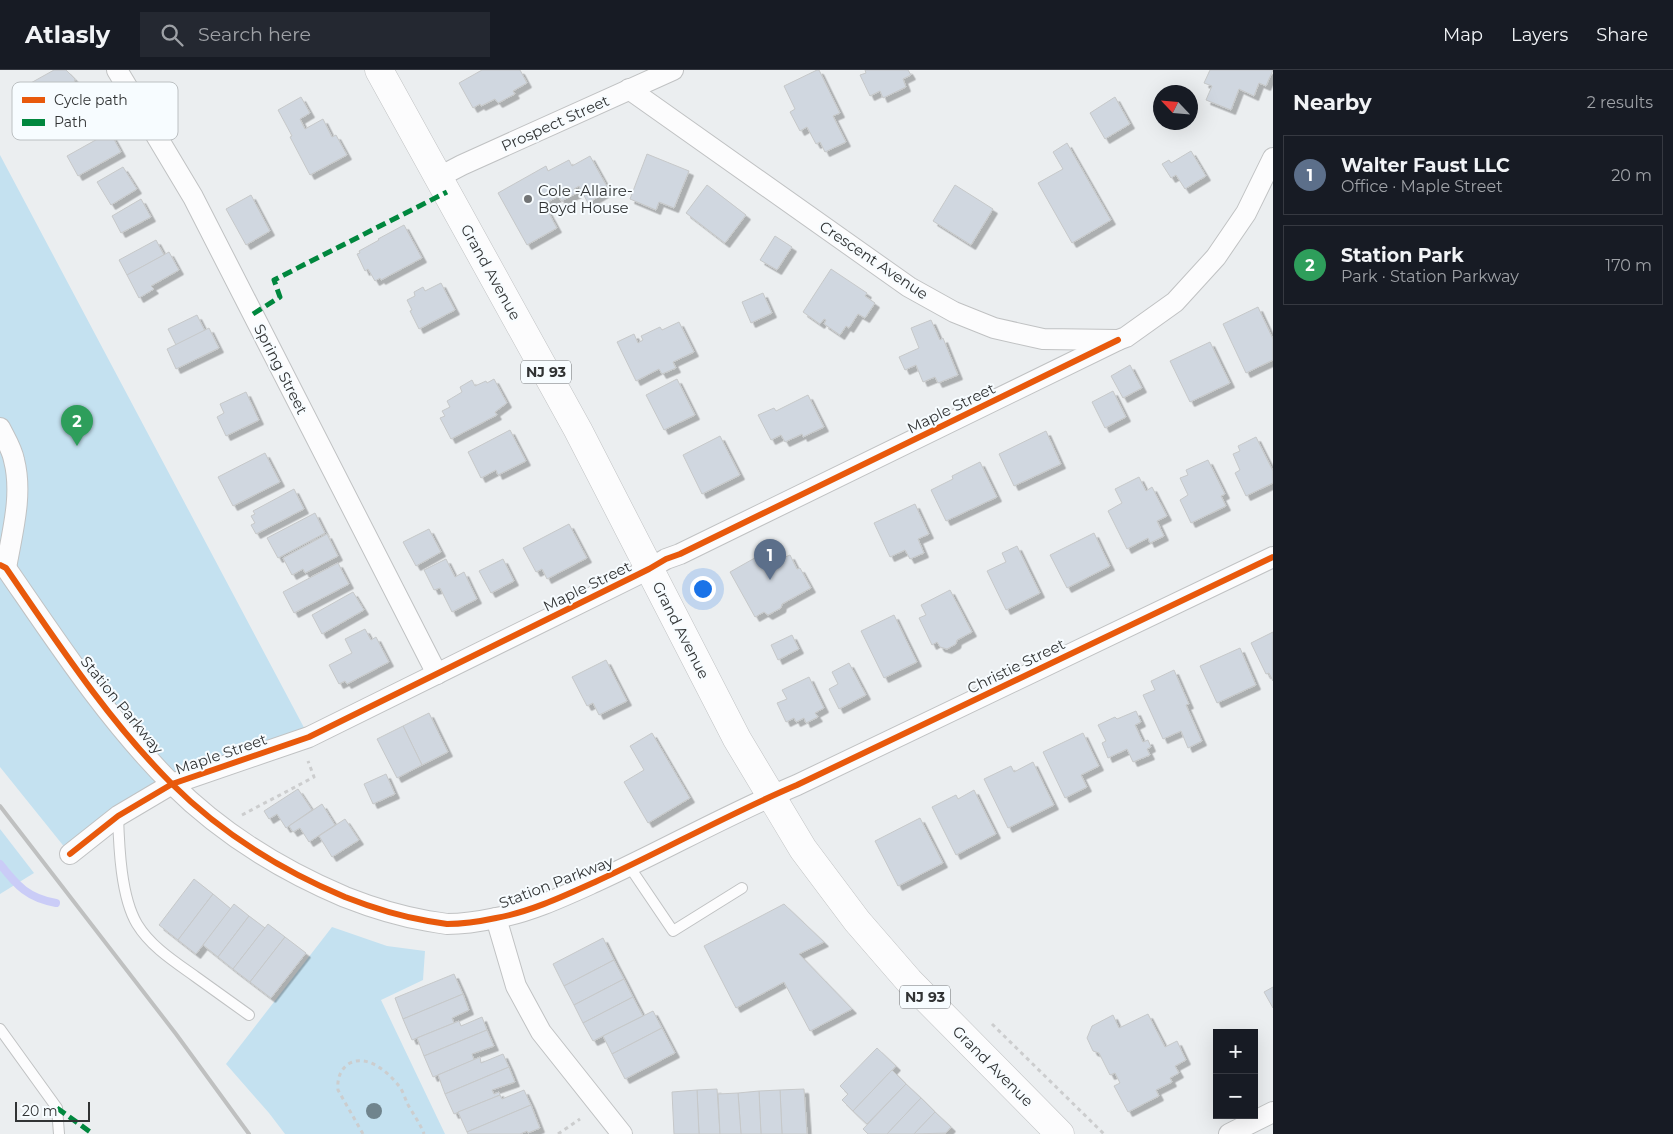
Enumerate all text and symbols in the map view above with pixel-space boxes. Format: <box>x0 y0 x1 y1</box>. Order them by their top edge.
search box <box>140 12 490 57</box>
text: Atlasly <box>25 20 110 49</box>
icon: search <box>158 21 186 49</box>
text: Search here <box>198 23 311 46</box>
text: Map <box>1443 24 1483 46</box>
text: Layers <box>1511 24 1568 46</box>
text: Share <box>1596 24 1648 46</box>
legend <box>12 82 178 140</box>
north arrow <box>1153 85 1198 130</box>
text: Nearby <box>1293 90 1372 115</box>
text: Cycle path <box>54 91 128 109</box>
street label: Prospect Street <box>498 91 612 155</box>
text: 2 results <box>1587 93 1653 112</box>
text: Path <box>54 113 87 131</box>
text: Walter Faust LLC <box>1341 154 1510 177</box>
text: 1 <box>1307 166 1313 185</box>
text: 20 m <box>1611 166 1652 185</box>
text: Office · Maple Street <box>1341 177 1503 196</box>
place label: Cole -Allaire- Boyd House <box>538 181 633 217</box>
marker: Cole -Allaire- Boyd House <box>522 193 534 205</box>
street label: Crescent Avenue <box>816 217 932 303</box>
street label: Grand Avenue <box>457 221 525 323</box>
text: Station Park <box>1341 244 1464 267</box>
text: 2 <box>1305 256 1315 275</box>
text: 170 m <box>1605 256 1652 275</box>
text: Park · Station Parkway <box>1341 267 1519 286</box>
street label: Spring Street <box>250 321 312 417</box>
road number: NJ 93 <box>521 360 571 384</box>
street label: Maple Street <box>904 378 998 438</box>
pin: 2 <box>61 405 93 446</box>
pin: 1 <box>754 539 786 580</box>
street label: Maple Street <box>540 556 634 616</box>
your location <box>690 576 716 602</box>
street label: Grand Avenue <box>648 578 714 682</box>
street label: Christie Street <box>964 634 1068 698</box>
street label: Station Parkway <box>77 652 168 759</box>
street label: Maple Street <box>173 729 269 779</box>
street label: Station Parkway <box>496 851 617 913</box>
road number: NJ 93 <box>900 986 950 1009</box>
street label: Grand Avenue <box>949 1022 1037 1110</box>
map controls <box>1213 1029 1258 1119</box>
button: + <box>1213 1029 1258 1074</box>
button: − <box>1213 1074 1258 1119</box>
scale bar <box>15 1099 90 1122</box>
text: 20 m <box>22 1102 58 1120</box>

